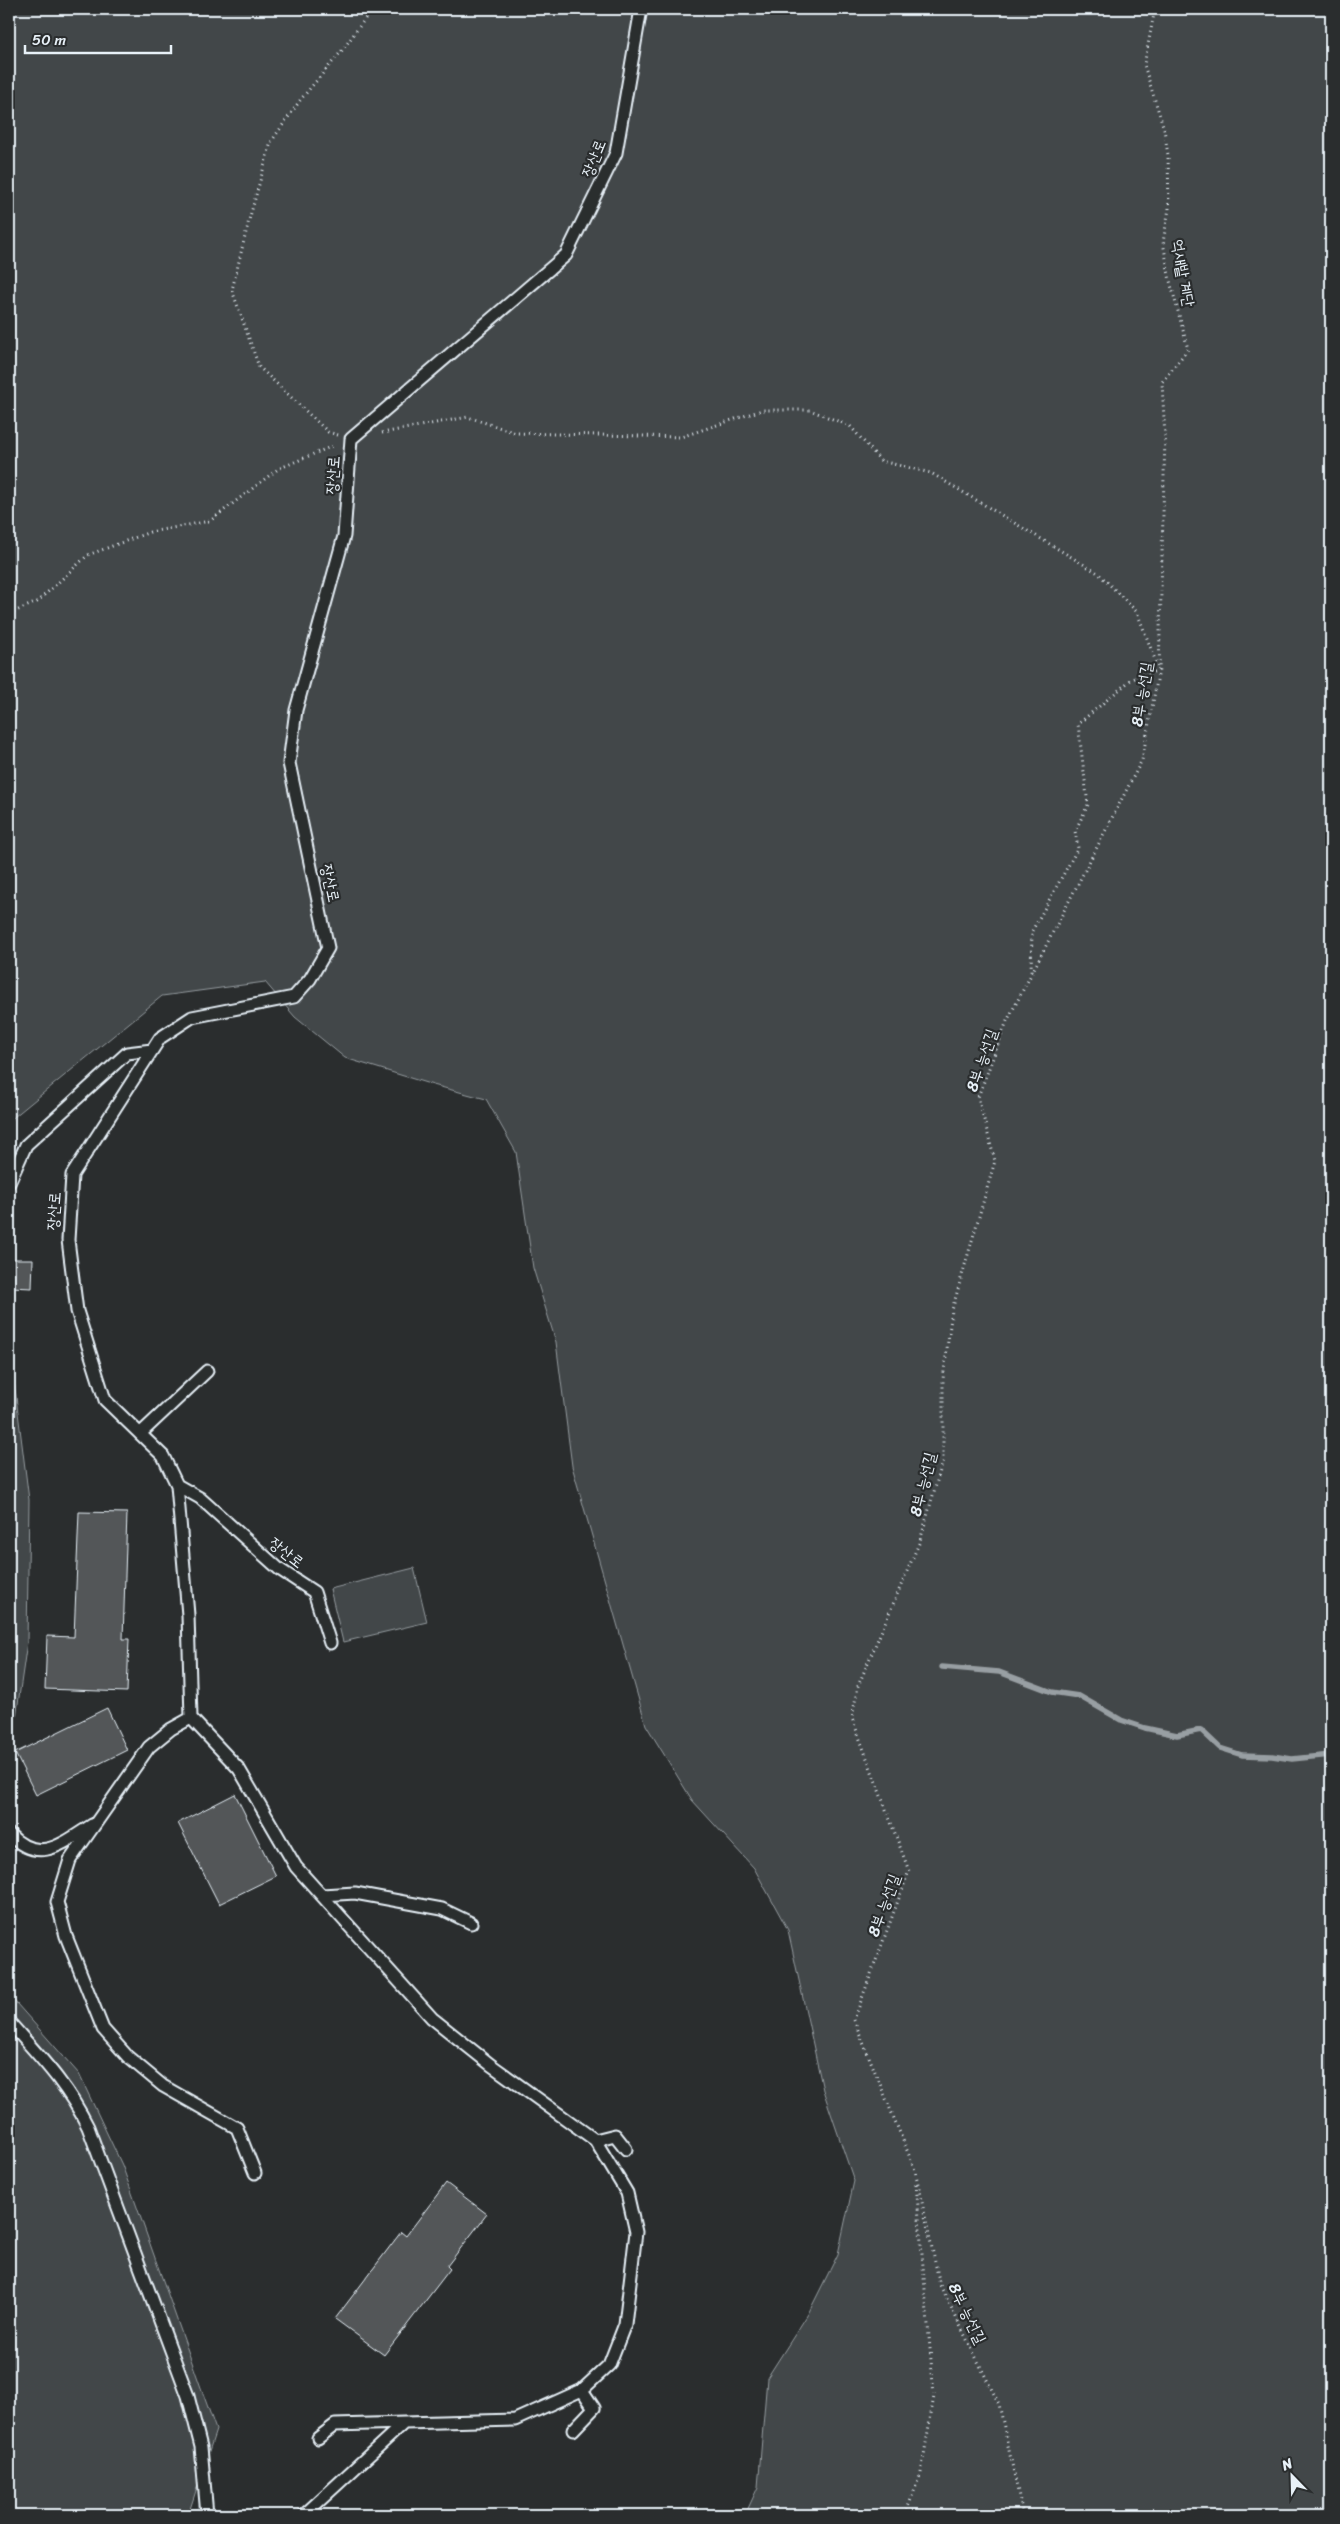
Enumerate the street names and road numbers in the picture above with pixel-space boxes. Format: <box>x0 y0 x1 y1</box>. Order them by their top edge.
street label: 장산로 <box>573 135 614 182</box>
street label: 억새밭 계단 <box>1163 237 1204 309</box>
street label: 장산로 <box>317 455 348 495</box>
street label: 8부 능선길 <box>1122 659 1161 729</box>
street label: 장산로 <box>312 861 349 905</box>
street label: 8부 능선길 <box>957 1024 1006 1096</box>
street label: 장산로 <box>38 1191 69 1231</box>
street label: 8부 능선길 <box>901 1449 944 1519</box>
street label: 장산로 <box>263 1529 311 1576</box>
street label: 8부 능선길 <box>859 1869 908 1941</box>
street label: 8부 능선길 <box>940 2278 995 2349</box>

